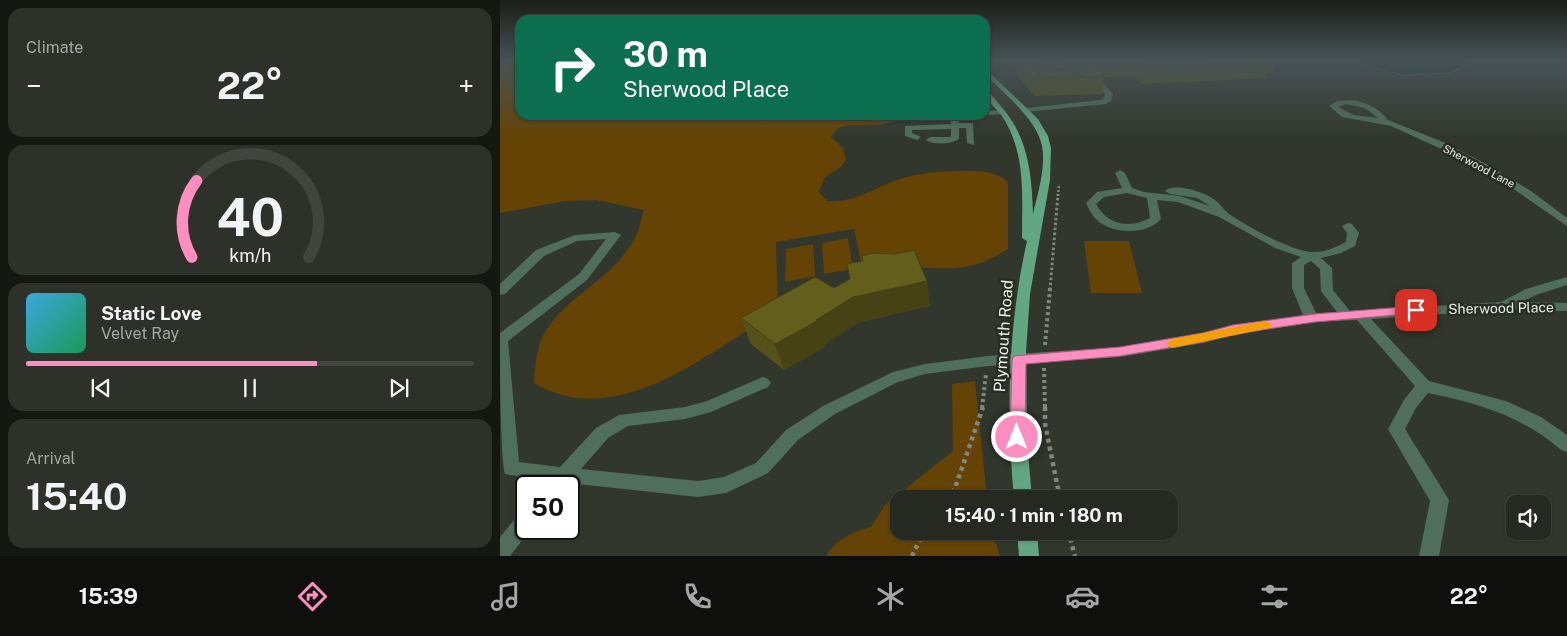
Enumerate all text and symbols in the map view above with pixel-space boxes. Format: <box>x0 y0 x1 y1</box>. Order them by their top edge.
text: 30 m <box>623 34 708 75</box>
icon: right <box>540 35 605 100</box>
text: Climate <box>26 38 83 57</box>
text: 22° <box>217 63 283 108</box>
text: − <box>26 69 42 102</box>
text: + <box>458 69 474 102</box>
text: Sherwood Place <box>623 76 789 102</box>
street label: Sherwood Lane <box>1441 142 1517 190</box>
text: 40 <box>216 187 284 248</box>
text: km/h <box>229 245 271 266</box>
street label: Plymouth Road <box>990 279 1017 393</box>
pin <box>1395 289 1437 331</box>
icon: arrive <box>1402 296 1430 324</box>
street label: Sherwood Place <box>1448 299 1554 317</box>
text: Static Love <box>101 302 202 324</box>
text: Velvet Ray <box>101 324 179 343</box>
icon: previous <box>87 374 115 402</box>
icon: pause <box>236 374 264 402</box>
icon: next <box>385 374 413 402</box>
position arrow <box>990 410 1042 462</box>
text: Arrival <box>26 449 75 468</box>
text: 15:40 <box>26 474 127 519</box>
speed limit sign: 50 <box>515 475 580 540</box>
map controls <box>1506 495 1551 540</box>
button: sound <box>1506 495 1551 540</box>
text: 15:40 · 1 min · 180 m <box>945 504 1123 526</box>
icon: directions <box>295 579 330 614</box>
icon: music <box>488 579 523 614</box>
icon: phone <box>680 579 715 614</box>
icon: climate <box>873 579 908 614</box>
icon: car <box>1065 579 1100 614</box>
icon: filters <box>1257 579 1292 614</box>
text: 15:39 <box>79 583 138 609</box>
text: 22° <box>1450 583 1488 609</box>

